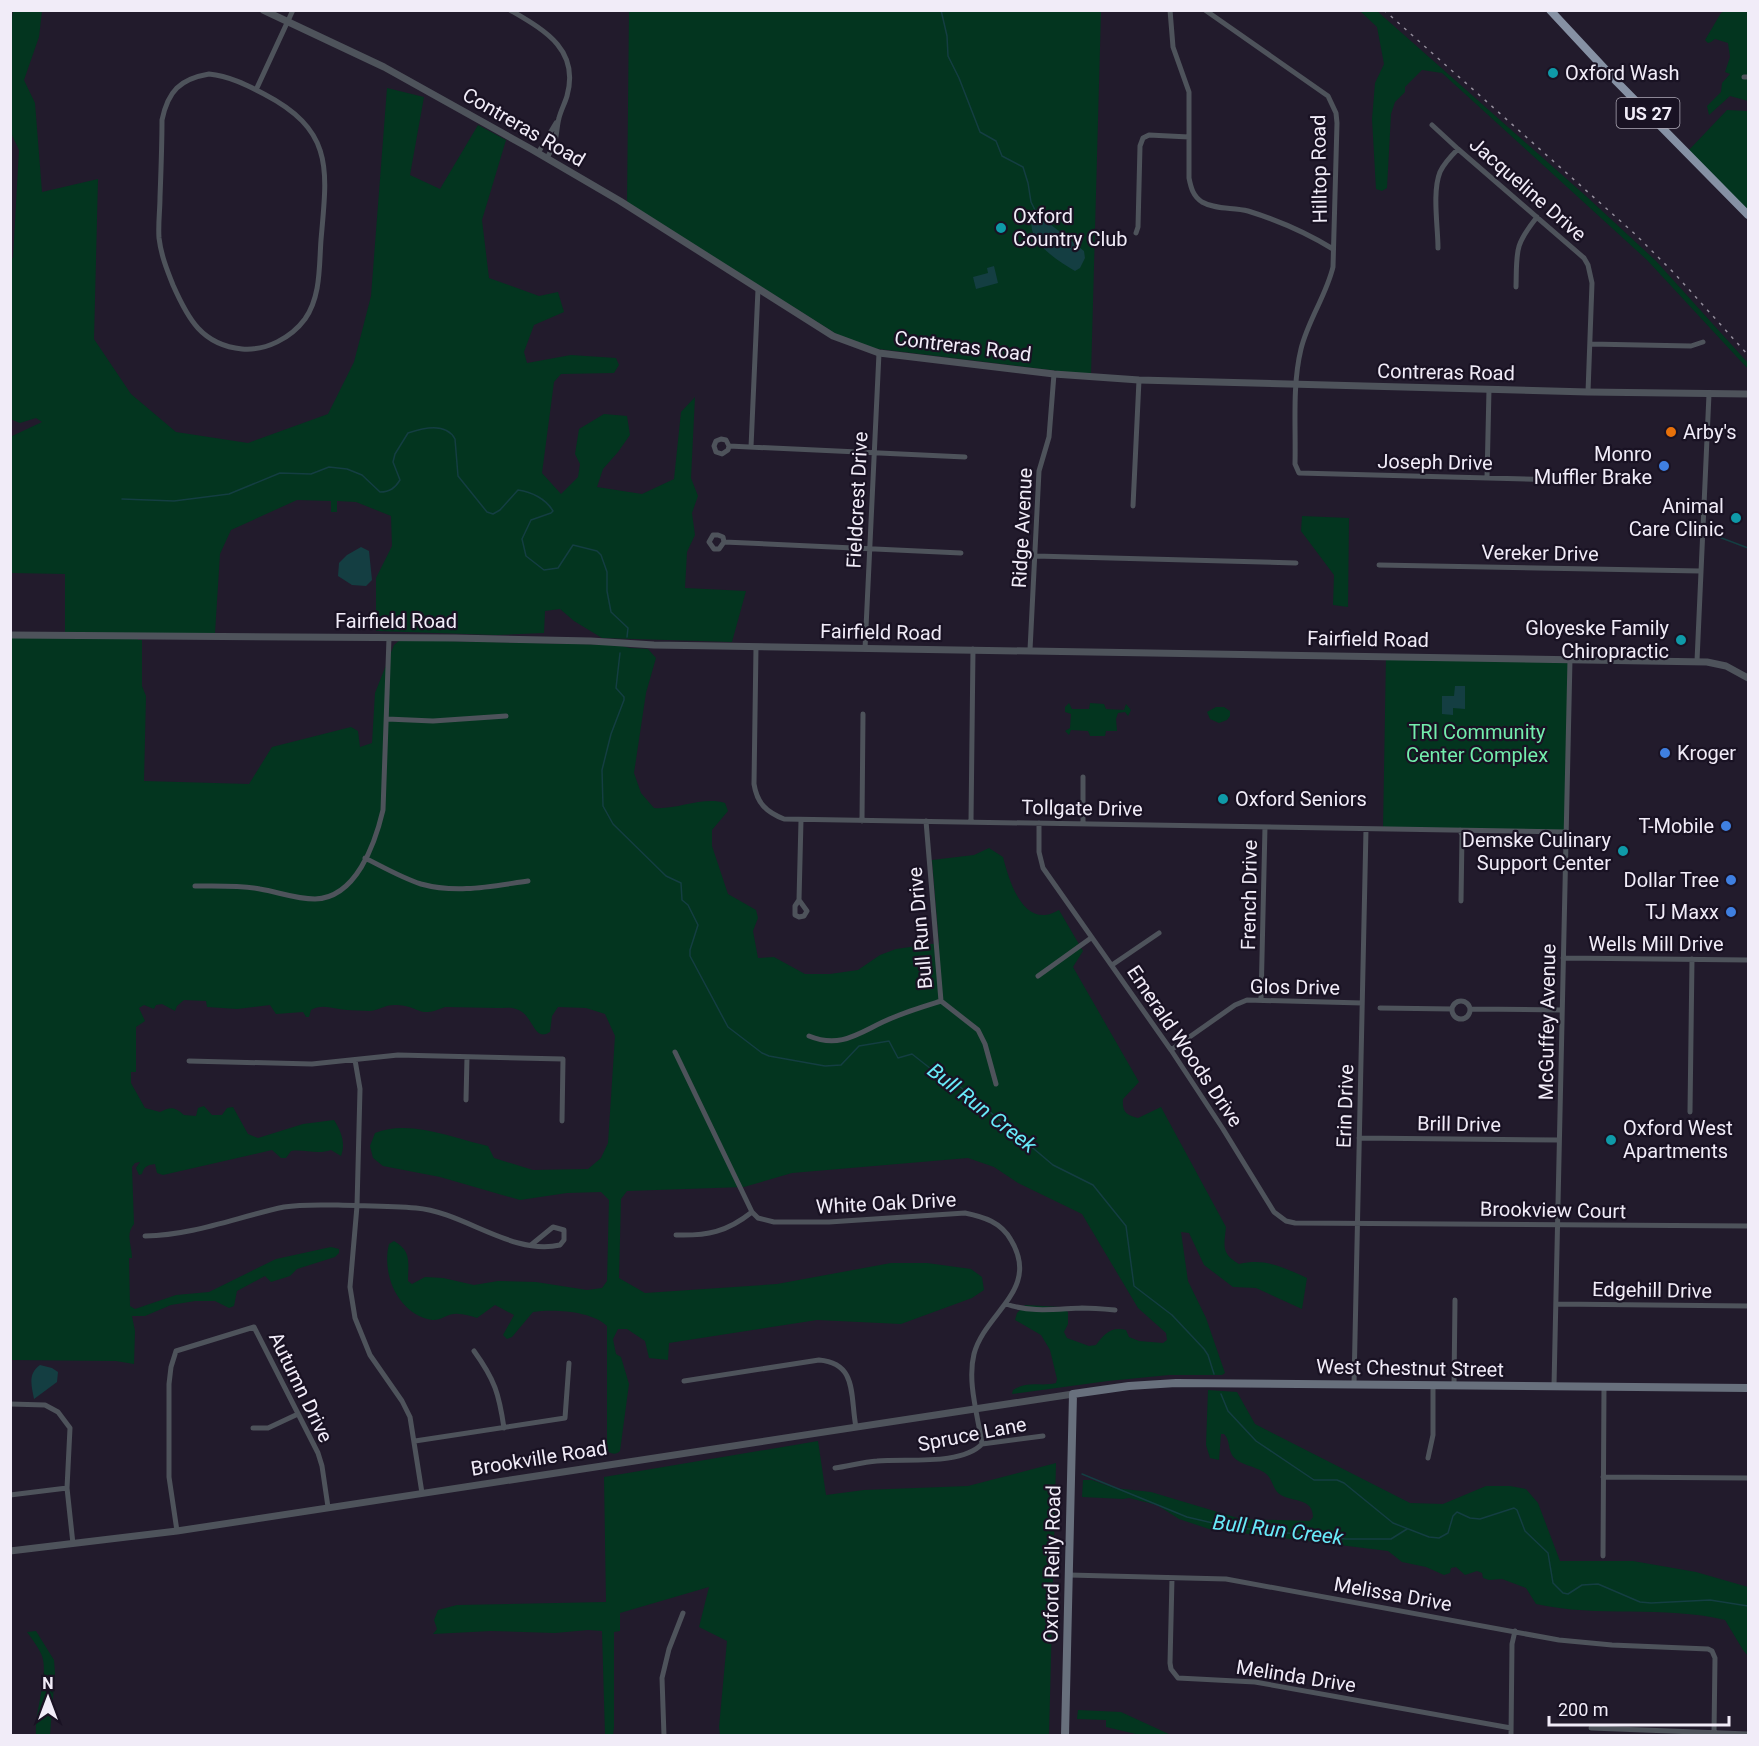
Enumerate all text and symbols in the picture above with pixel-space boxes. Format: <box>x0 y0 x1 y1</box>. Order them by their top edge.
place label: Oxford Wash <box>1565 61 1680 85</box>
marker: Oxford Wash <box>1546 66 1560 80</box>
street label: Contreras Road <box>458 82 590 172</box>
road number: US 27 <box>1616 98 1680 128</box>
street label: Hilltop Road <box>1306 114 1332 224</box>
street label: Jacqueline Drive <box>1465 132 1591 246</box>
place label: Oxford Country Club <box>1013 204 1128 251</box>
marker: Oxford Country Club <box>994 221 1008 235</box>
street label: Contreras Road <box>893 326 1033 366</box>
street label: Contreras Road <box>1377 359 1515 385</box>
place label: Arby's <box>1683 420 1737 444</box>
marker: Arby's <box>1664 425 1678 439</box>
street label: Fieldcrest Drive <box>841 431 873 569</box>
place label: Monro Muffler Brake <box>1534 442 1652 489</box>
street label: Joseph Drive <box>1377 449 1493 475</box>
marker: Monro Muffler Brake <box>1657 459 1671 473</box>
street label: Ridge Avenue <box>1007 467 1037 589</box>
place label: Animal Care Clinic <box>1629 494 1724 541</box>
marker: Animal Care Clinic <box>1729 511 1743 525</box>
street label: Vereker Drive <box>1481 540 1599 566</box>
street label: Fairfield Road <box>335 609 457 633</box>
place label: Gloyeske Family Chiropractic <box>1525 616 1670 663</box>
street label: Fairfield Road <box>820 619 942 645</box>
street label: Fairfield Road <box>1307 626 1429 652</box>
marker: Gloyeske Family Chiropractic <box>1674 633 1688 647</box>
park label: TRI Community Center Complex <box>1406 720 1548 767</box>
place label: Kroger <box>1677 741 1736 765</box>
marker: Kroger <box>1658 746 1672 760</box>
place label: Oxford Seniors <box>1235 787 1367 811</box>
marker: Oxford Seniors <box>1216 792 1230 806</box>
street label: Tollgate Drive <box>1021 795 1143 821</box>
place label: T-Mobile <box>1638 814 1714 838</box>
marker: T-Mobile <box>1719 819 1733 833</box>
place label: Demske Culinary Support Center <box>1462 828 1612 875</box>
street label: French Drive <box>1236 840 1262 950</box>
marker: Demske Culinary Support Center <box>1616 844 1630 858</box>
street label: Bull Run Drive <box>903 866 937 990</box>
place label: Dollar Tree <box>1624 868 1719 892</box>
marker: Dollar Tree <box>1724 873 1738 887</box>
place label: TJ Maxx <box>1645 900 1719 924</box>
marker: TJ Maxx <box>1724 905 1738 919</box>
street label: Wells Mill Drive <box>1589 932 1724 956</box>
street label: McGuffey Avenue <box>1534 944 1560 1100</box>
street label: Emerald Woods Drive <box>1122 961 1248 1131</box>
street label: Glos Drive <box>1250 974 1340 1000</box>
water label: Bull Run Creek <box>923 1058 1042 1158</box>
street label: Erin Drive <box>1332 1064 1358 1148</box>
street label: Brill Drive <box>1417 1111 1501 1137</box>
place label: Oxford West Apartments <box>1623 1116 1733 1163</box>
marker: Oxford West Apartments <box>1604 1133 1618 1147</box>
street label: White Oak Drive <box>815 1187 957 1219</box>
street label: Brookview Court <box>1480 1197 1626 1223</box>
street label: Edgehill Drive <box>1592 1277 1712 1303</box>
street label: Autumn Drive <box>264 1328 338 1446</box>
street label: West Chestnut Street <box>1316 1354 1504 1382</box>
street label: Spruce Lane <box>916 1412 1028 1456</box>
street label: Brookville Road <box>469 1435 609 1481</box>
street label: Oxford Reily Road <box>1039 1485 1065 1643</box>
water label: Bull Run Creek <box>1211 1510 1345 1550</box>
street label: Melissa Drive <box>1332 1572 1454 1616</box>
street label: Melinda Drive <box>1234 1655 1358 1697</box>
north arrow <box>18 1668 78 1728</box>
text: N <box>42 1674 54 1693</box>
scale bar <box>1549 1689 1729 1727</box>
text: 200 m <box>1558 1699 1609 1720</box>

